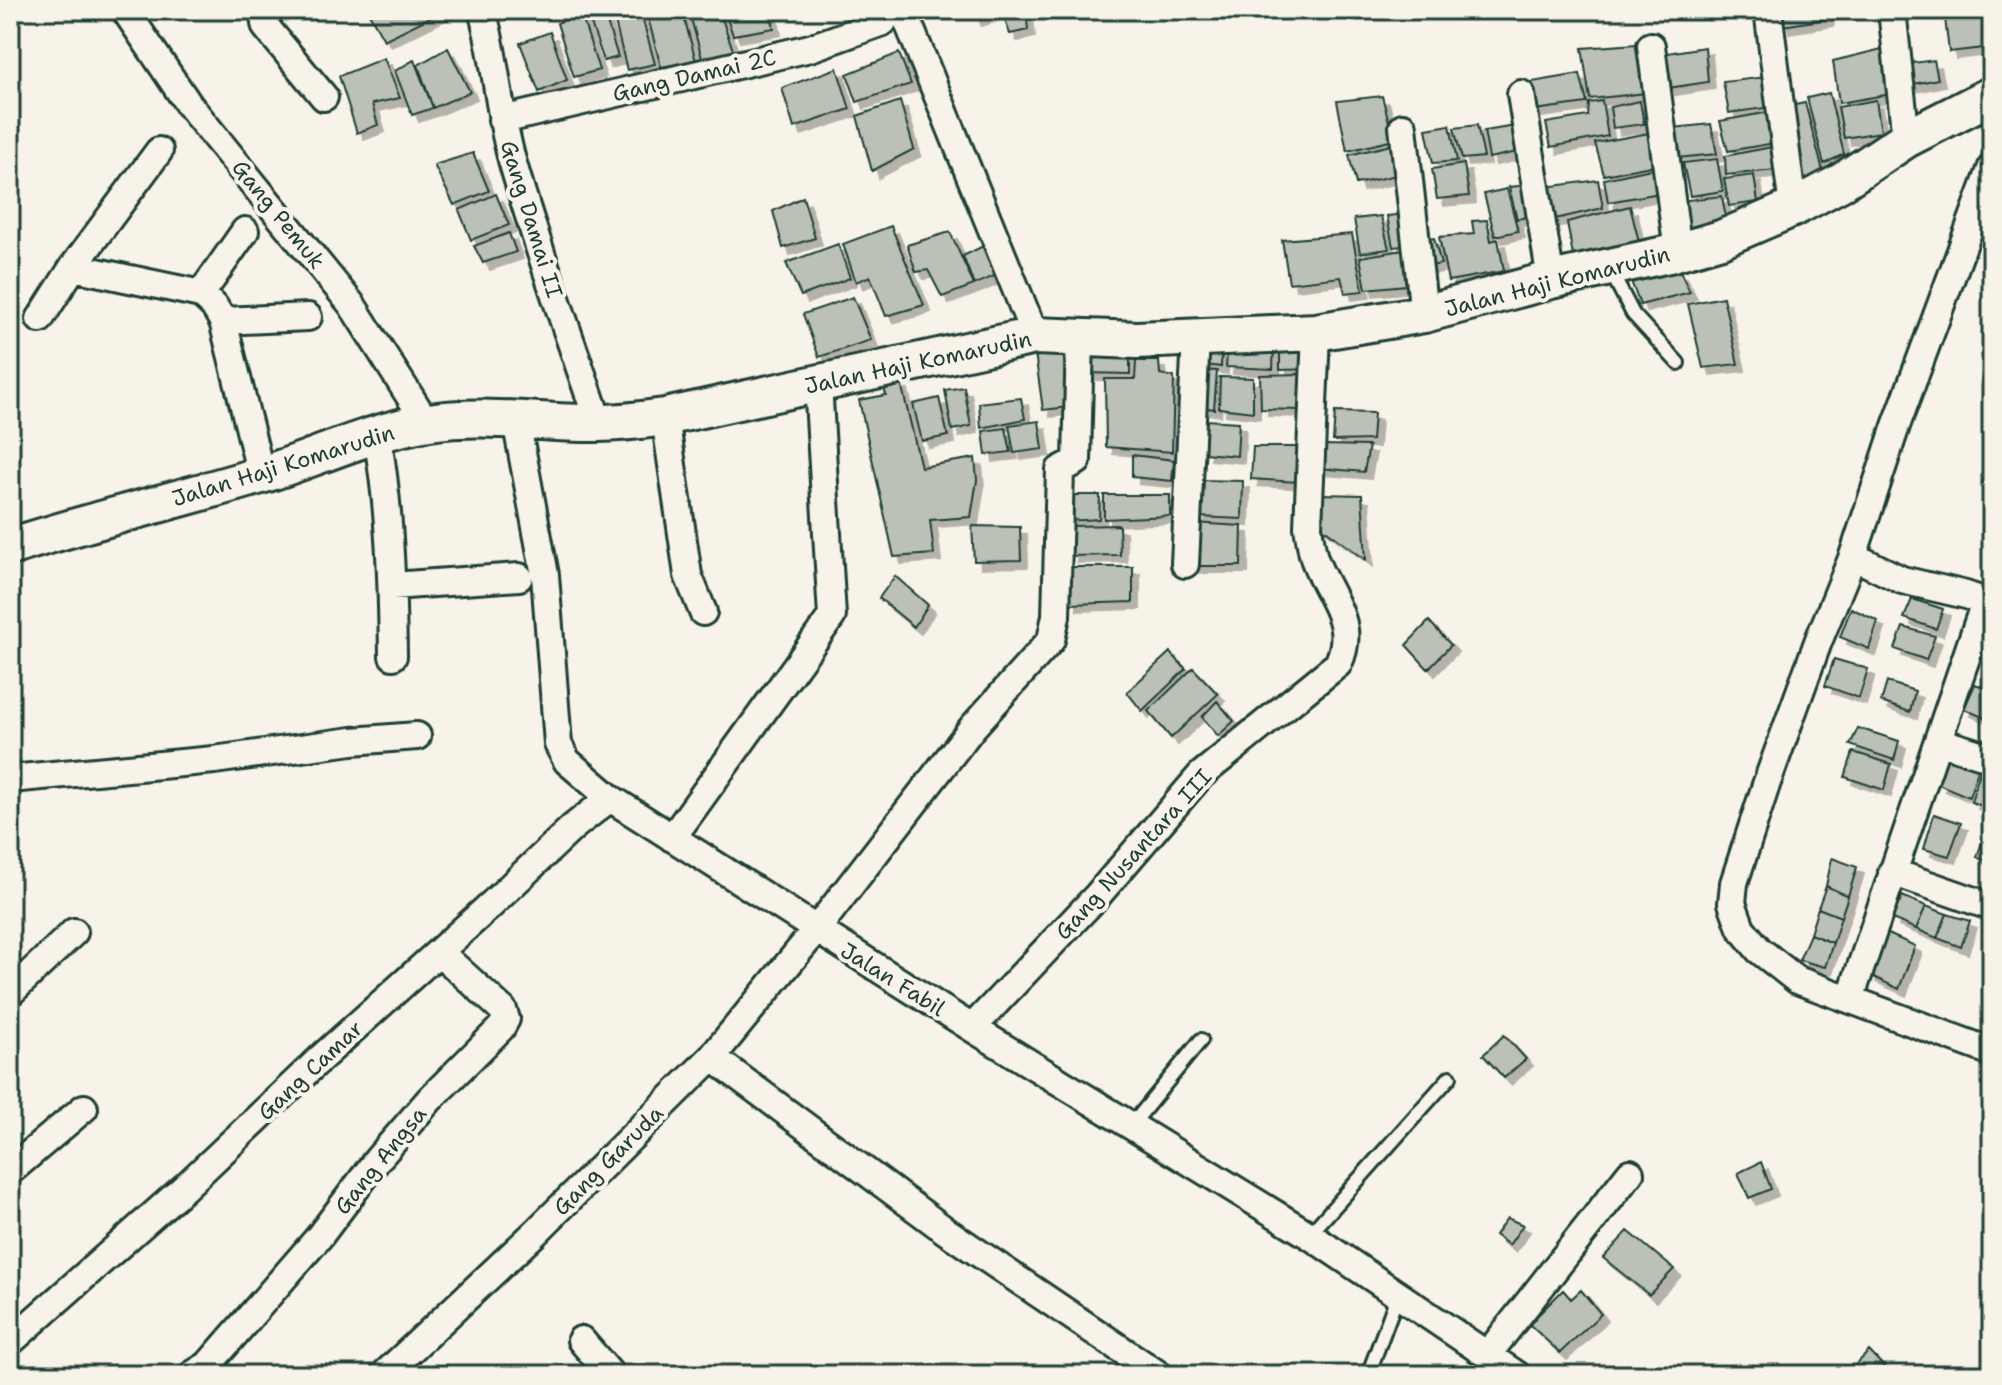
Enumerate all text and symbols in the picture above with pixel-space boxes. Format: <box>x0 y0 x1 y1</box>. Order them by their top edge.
street label: Gang Damai 2C <box>610 43 779 108</box>
street label: Gang Damai II <box>494 137 569 301</box>
street label: Gang Pemuk <box>226 154 332 275</box>
street label: Jalan Haji Komarudin <box>1442 239 1673 323</box>
street label: Jalan Haji Komarudin <box>802 324 1034 401</box>
street label: Jalan Haji Komarudin <box>168 418 398 513</box>
street label: Gang Nusantara III <box>1049 763 1218 946</box>
street label: Jalan Fabil <box>835 936 951 1023</box>
street label: Gang Camar <box>251 1014 369 1127</box>
street label: Gang Garuda <box>547 1099 670 1222</box>
street label: Gang Angsa <box>328 1100 433 1220</box>

